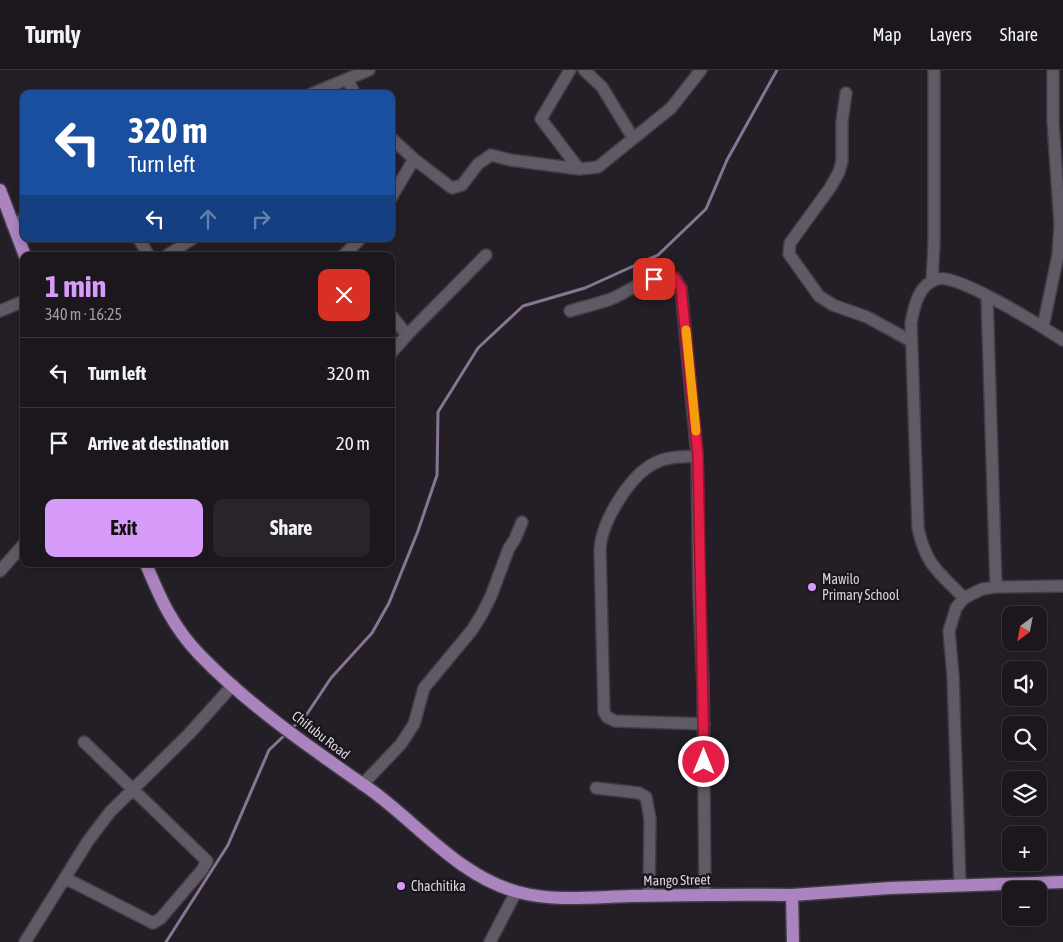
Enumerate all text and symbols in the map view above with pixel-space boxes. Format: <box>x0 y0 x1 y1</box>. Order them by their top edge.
text: Turnly <box>25 21 81 48</box>
text: Map <box>872 24 901 45</box>
text: Layers <box>929 24 972 45</box>
text: Share <box>1000 24 1038 45</box>
icon: left <box>45 110 110 175</box>
text: 320 m <box>128 110 207 150</box>
text: Turn left <box>128 151 195 177</box>
icon: left <box>141 205 169 233</box>
icon: ahead <box>194 205 222 233</box>
icon: right <box>247 205 275 233</box>
pin <box>633 258 675 300</box>
icon: arrive <box>640 265 668 293</box>
text: 1 min <box>45 269 106 303</box>
button: close <box>318 269 370 321</box>
text: 340 m · 16:25 <box>45 305 122 323</box>
icon: left <box>45 359 73 387</box>
text: Turn left <box>88 362 146 384</box>
text: 320 m <box>327 362 370 384</box>
icon: arrive <box>45 429 73 457</box>
text: Arrive at destination <box>88 432 229 454</box>
text: 20 m <box>336 432 370 454</box>
button: Exit <box>45 499 203 557</box>
button: Share <box>213 499 370 557</box>
place label: Mawilo Primary School <box>822 571 900 603</box>
marker: Mawilo Primary School <box>806 581 818 593</box>
north arrow <box>1002 606 1048 651</box>
map controls <box>1002 606 1047 926</box>
button: sound <box>1002 661 1047 706</box>
street label: Chifubu Road <box>289 707 353 763</box>
button: search <box>1002 716 1047 761</box>
position arrow <box>677 735 729 787</box>
button: layers <box>1002 771 1047 816</box>
button: + <box>1002 826 1047 871</box>
street label: Mango Street <box>643 871 711 889</box>
place label: Chachitika <box>411 878 466 894</box>
marker: Chachitika <box>395 880 407 892</box>
button: − <box>1002 881 1047 926</box>

